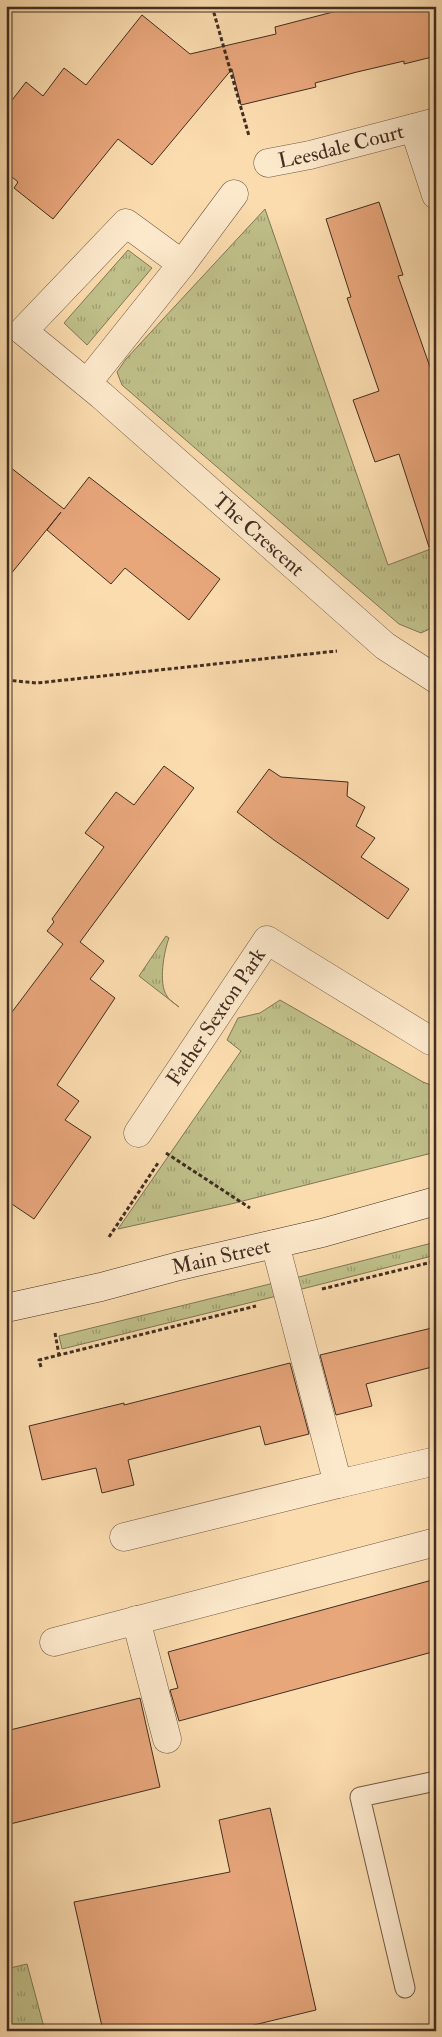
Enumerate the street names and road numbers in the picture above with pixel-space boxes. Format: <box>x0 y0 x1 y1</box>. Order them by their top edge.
street label: Leesdale Court <box>276 118 407 175</box>
street label: The Crescent <box>207 487 310 583</box>
street label: Father Sexton Park <box>160 943 272 1091</box>
street label: Main Street <box>169 1232 273 1281</box>

